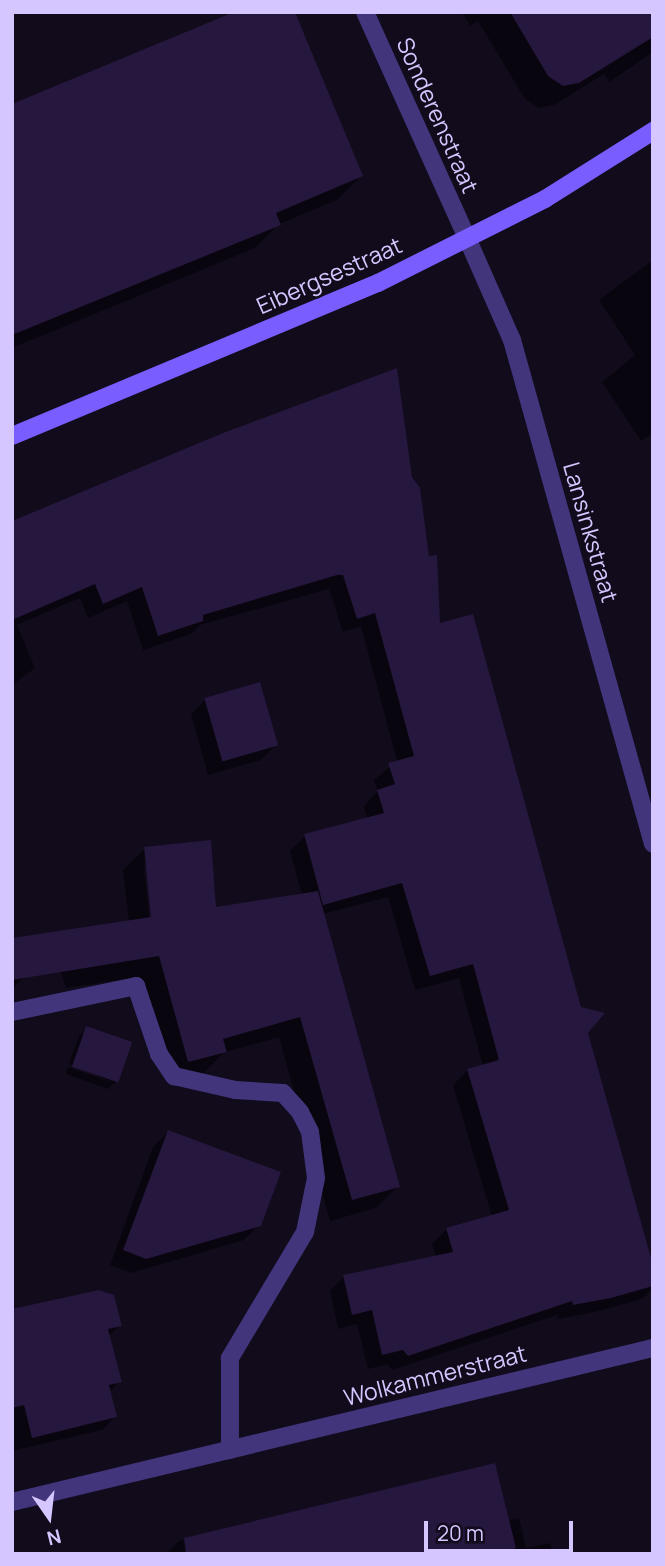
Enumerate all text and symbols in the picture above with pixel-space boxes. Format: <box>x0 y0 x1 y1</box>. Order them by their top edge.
street label: Sonderenstraat <box>391 33 485 197</box>
street label: Eibergsestraat <box>252 231 406 319</box>
street label: Lansinkstraat <box>558 459 624 605</box>
street label: Wolkammerstraat <box>341 1339 529 1411</box>
north arrow <box>14 1482 84 1552</box>
scale bar <box>427 1506 576 1550</box>
text: 20 m <box>437 1519 484 1547</box>
text: N <box>44 1523 64 1552</box>

